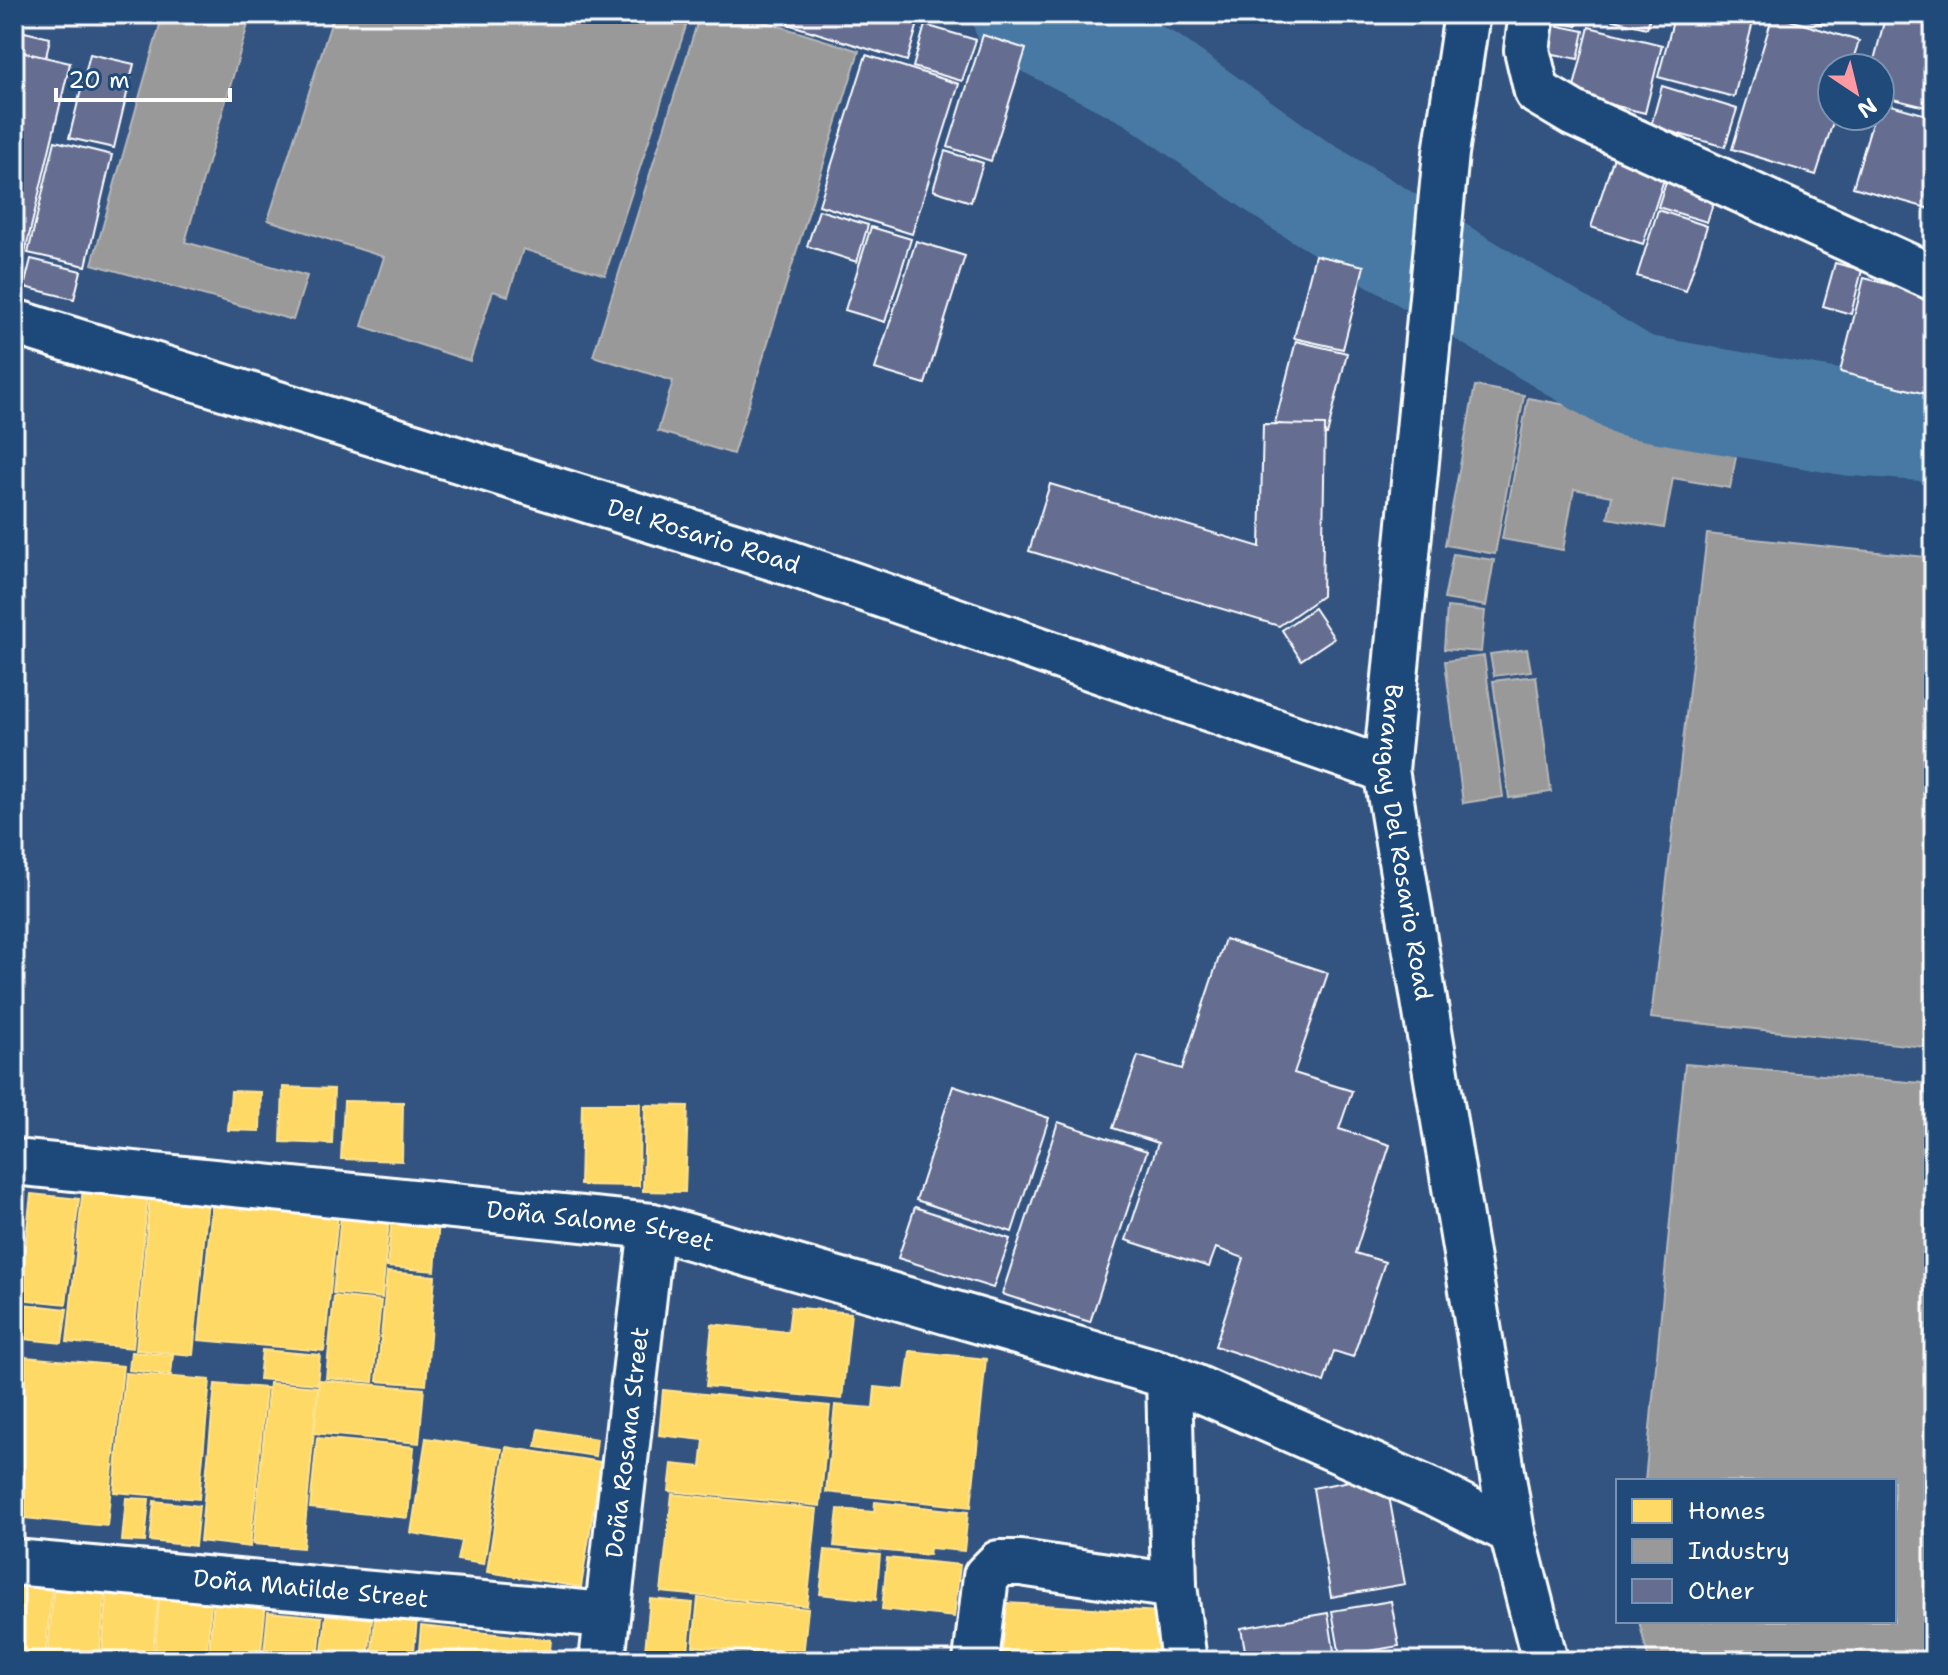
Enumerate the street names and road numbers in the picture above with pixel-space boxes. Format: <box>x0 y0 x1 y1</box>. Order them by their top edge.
street label: Del Rosario Road <box>603 491 804 581</box>
street label: Barangay Del Rosario Road <box>1370 683 1440 1003</box>
street label: Doña Salome Street <box>485 1193 718 1259</box>
street label: Doña Rosana Street <box>598 1325 656 1560</box>
street label: Doña Matilde Street <box>192 1562 430 1615</box>

